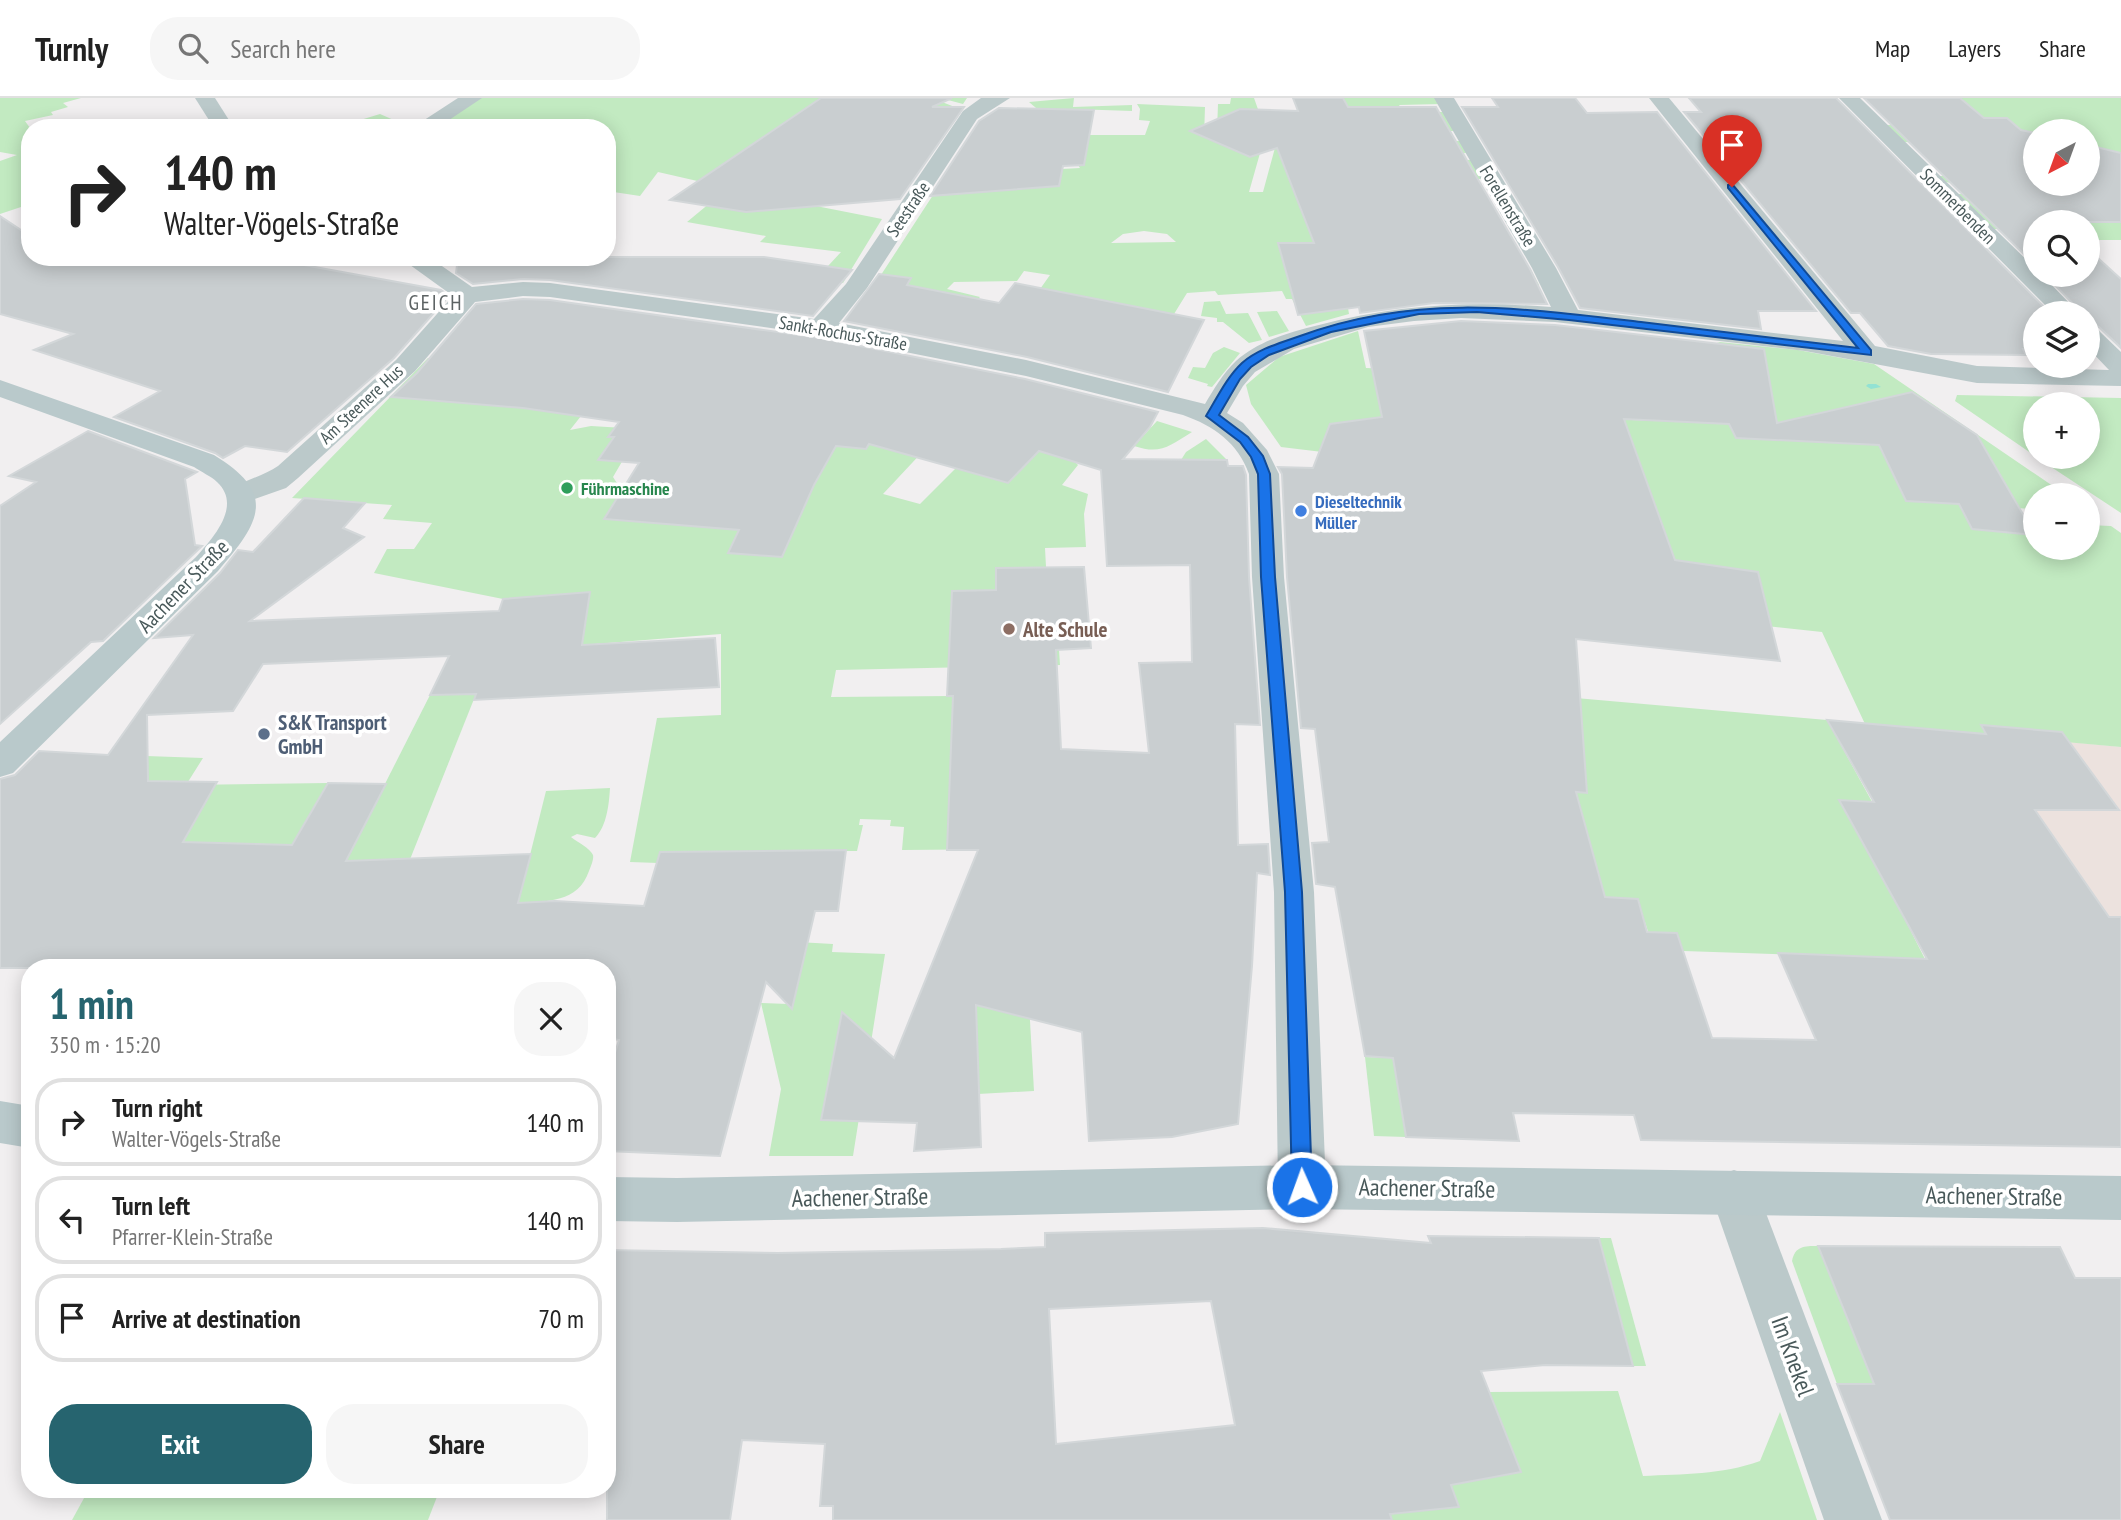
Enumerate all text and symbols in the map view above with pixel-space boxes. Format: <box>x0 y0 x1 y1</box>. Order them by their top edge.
search box <box>150 17 640 80</box>
text: Turnly <box>35 27 108 70</box>
icon: search <box>174 29 212 67</box>
text: Search here <box>230 32 336 65</box>
text: Map <box>1875 33 1910 64</box>
text: Layers <box>1948 33 2001 64</box>
text: Share <box>2039 33 2086 64</box>
pin <box>1702 115 1762 187</box>
north arrow <box>2023 119 2100 196</box>
map controls <box>2023 119 2100 560</box>
icon: arrive <box>1713 126 1751 164</box>
text: 140 m <box>164 140 277 204</box>
icon: right <box>49 147 140 238</box>
street label: Forellenstraße <box>1475 161 1541 251</box>
street label: Sommerbenden <box>1915 163 2001 249</box>
street label: Seestraße <box>881 177 935 241</box>
text: Walter-Vögels-Straße <box>164 202 399 244</box>
button: search <box>2023 210 2100 287</box>
district label: GEICH <box>408 289 464 316</box>
button: layers <box>2023 301 2100 378</box>
street label: Sankt-Rochus-Straße <box>777 310 909 356</box>
street label: Am Steenere Hus <box>314 359 408 449</box>
button: + <box>2023 392 2100 469</box>
place label: Führmaschine <box>581 477 670 500</box>
marker: Führmaschine <box>559 480 575 496</box>
button: − <box>2023 483 2100 560</box>
place label: Dieseltechnik Müller <box>1315 490 1402 534</box>
marker: Dieseltechnik Müller <box>1293 503 1309 519</box>
street label: Aachener Straße <box>132 534 234 638</box>
place label: Alte Schule <box>1022 616 1107 643</box>
marker: Alte Schule <box>1001 621 1017 637</box>
place label: S&K Transport GmbH <box>278 709 387 760</box>
marker: S&K Transport GmbH <box>256 726 272 742</box>
text: 1 min <box>49 976 134 1031</box>
button: close <box>514 982 588 1056</box>
text: 350 m · 15:20 <box>49 1030 161 1059</box>
text: Turn right <box>112 1091 203 1124</box>
icon: right <box>53 1103 91 1141</box>
text: 140 m <box>526 1106 584 1139</box>
text: Walter-Vögels-Straße <box>112 1124 281 1153</box>
position arrow <box>1265 1150 1339 1224</box>
street label: Aachener Straße <box>1358 1171 1496 1205</box>
street label: Aachener Straße <box>1925 1179 2063 1213</box>
street label: Aachener Straße <box>791 1180 929 1214</box>
text: Turn left <box>112 1189 190 1222</box>
icon: left <box>53 1201 91 1239</box>
text: 140 m <box>526 1204 584 1237</box>
text: Pfarrer-Klein-Straße <box>112 1222 273 1251</box>
icon: arrive <box>53 1299 91 1337</box>
text: Arrive at destination <box>112 1302 301 1335</box>
text: 70 m <box>538 1302 584 1335</box>
street label: Im Knekel <box>1764 1312 1822 1401</box>
button: Exit <box>49 1404 312 1484</box>
button: Share <box>326 1404 588 1484</box>

